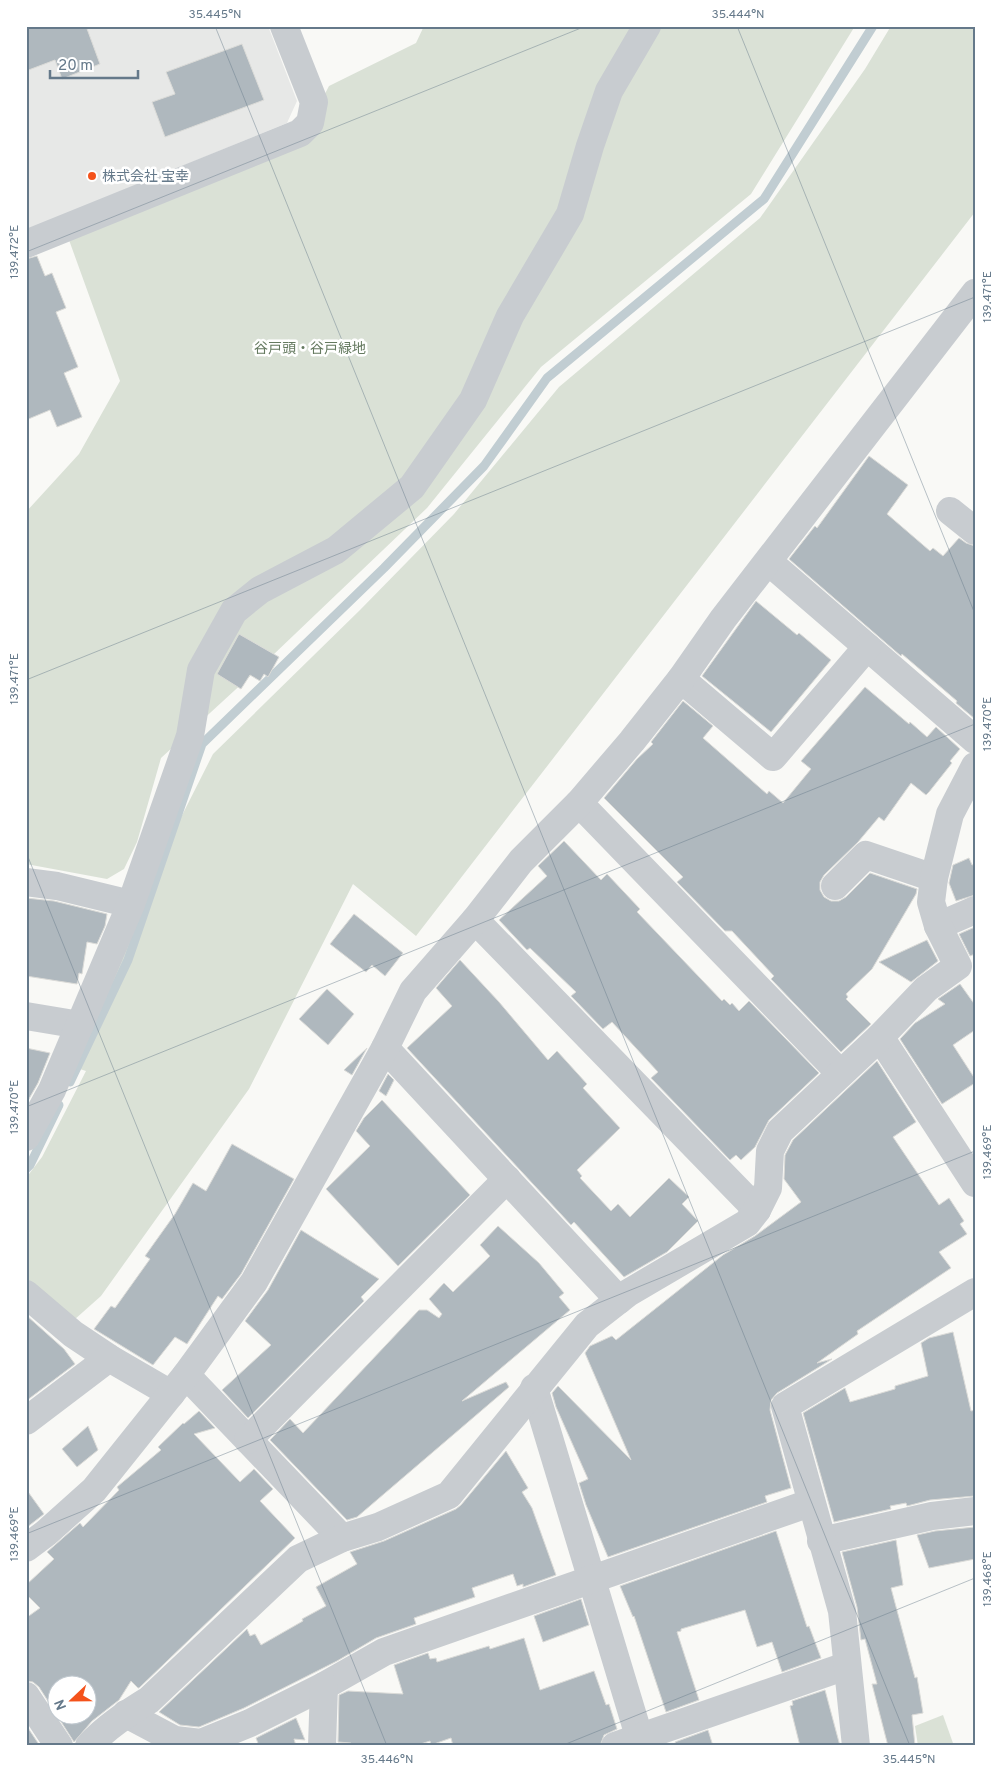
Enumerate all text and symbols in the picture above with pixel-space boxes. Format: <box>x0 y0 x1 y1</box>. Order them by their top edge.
text: 35.445°N <box>188 7 242 23</box>
text: 35.444°N <box>711 7 765 23</box>
scale bar <box>50 48 138 80</box>
text: 20 m <box>58 57 93 76</box>
place label: 株式会社 宝幸 <box>102 169 189 186</box>
marker: 株式会社 宝幸 <box>86 170 98 182</box>
text: 139.472°E <box>7 225 23 279</box>
text: 139.471°E <box>980 271 996 323</box>
park label: 谷戸頭・谷戸緑地 <box>254 341 366 358</box>
text: 139.471°E <box>7 653 23 705</box>
text: 139.470°E <box>980 697 996 751</box>
text: 139.470°E <box>7 1080 23 1134</box>
text: 139.469°E <box>980 1125 996 1179</box>
text: 139.469°E <box>7 1507 23 1561</box>
text: 139.468°E <box>980 1551 996 1607</box>
north arrow <box>48 1674 98 1724</box>
text: N <box>52 1696 71 1712</box>
text: 35.446°N <box>361 1752 413 1768</box>
text: 35.445°N <box>882 1752 936 1768</box>

